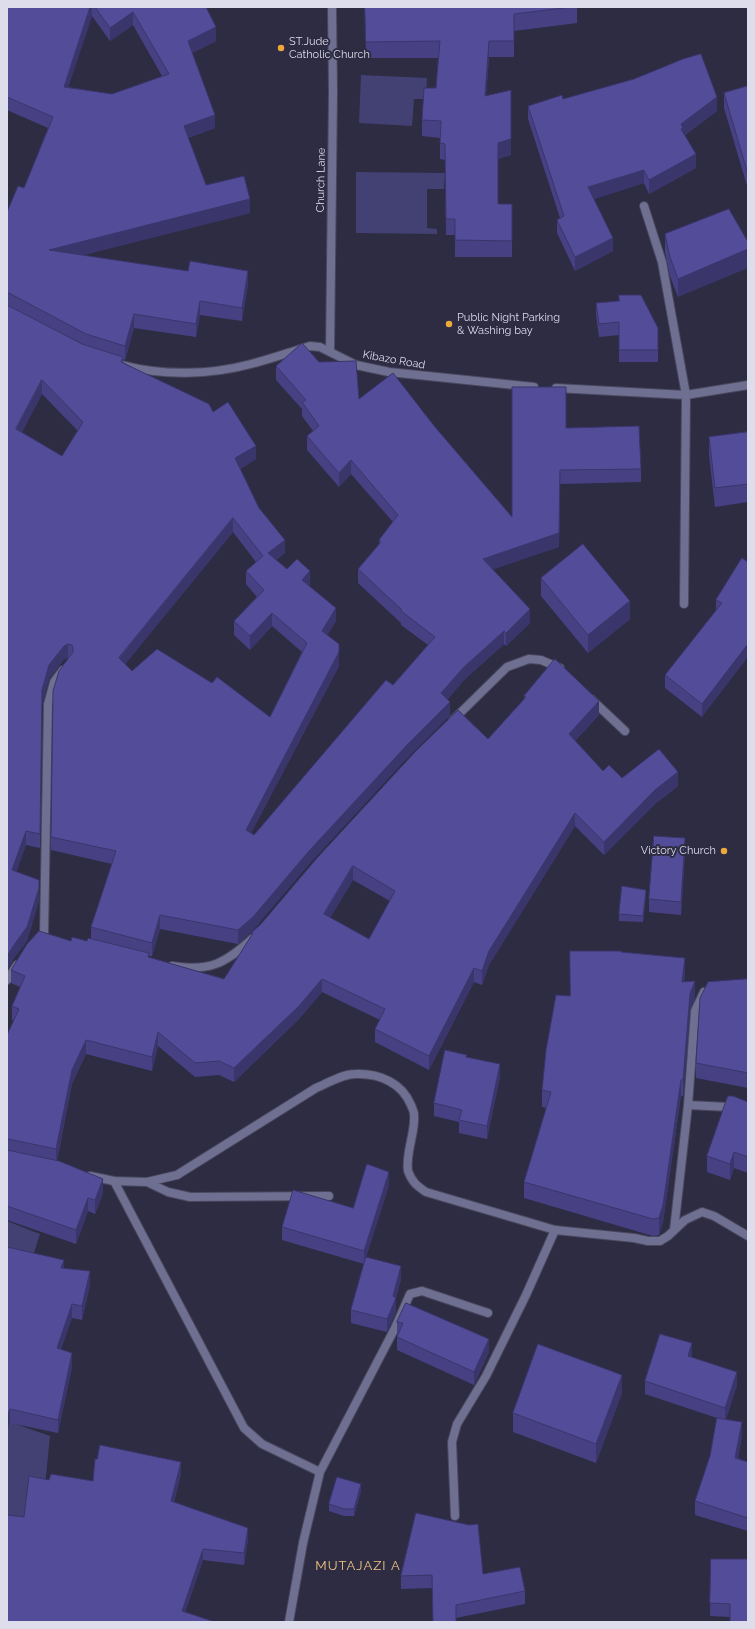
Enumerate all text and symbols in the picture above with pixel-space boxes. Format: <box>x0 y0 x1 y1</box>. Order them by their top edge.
place label: ST.Jude Catholic Church <box>289 35 370 61</box>
marker: ST.Jude Catholic Church <box>276 43 286 53</box>
street label: Church Lane <box>314 148 328 212</box>
place label: Public Night Parking & Washing bay <box>457 311 560 337</box>
marker: Public Night Parking & Washing bay <box>444 319 454 329</box>
street label: Kibazo Road <box>362 348 426 372</box>
place label: Victory Church <box>641 844 716 858</box>
marker: Victory Church <box>719 846 729 856</box>
district label: MUTAJAZI A <box>315 1558 401 1574</box>

